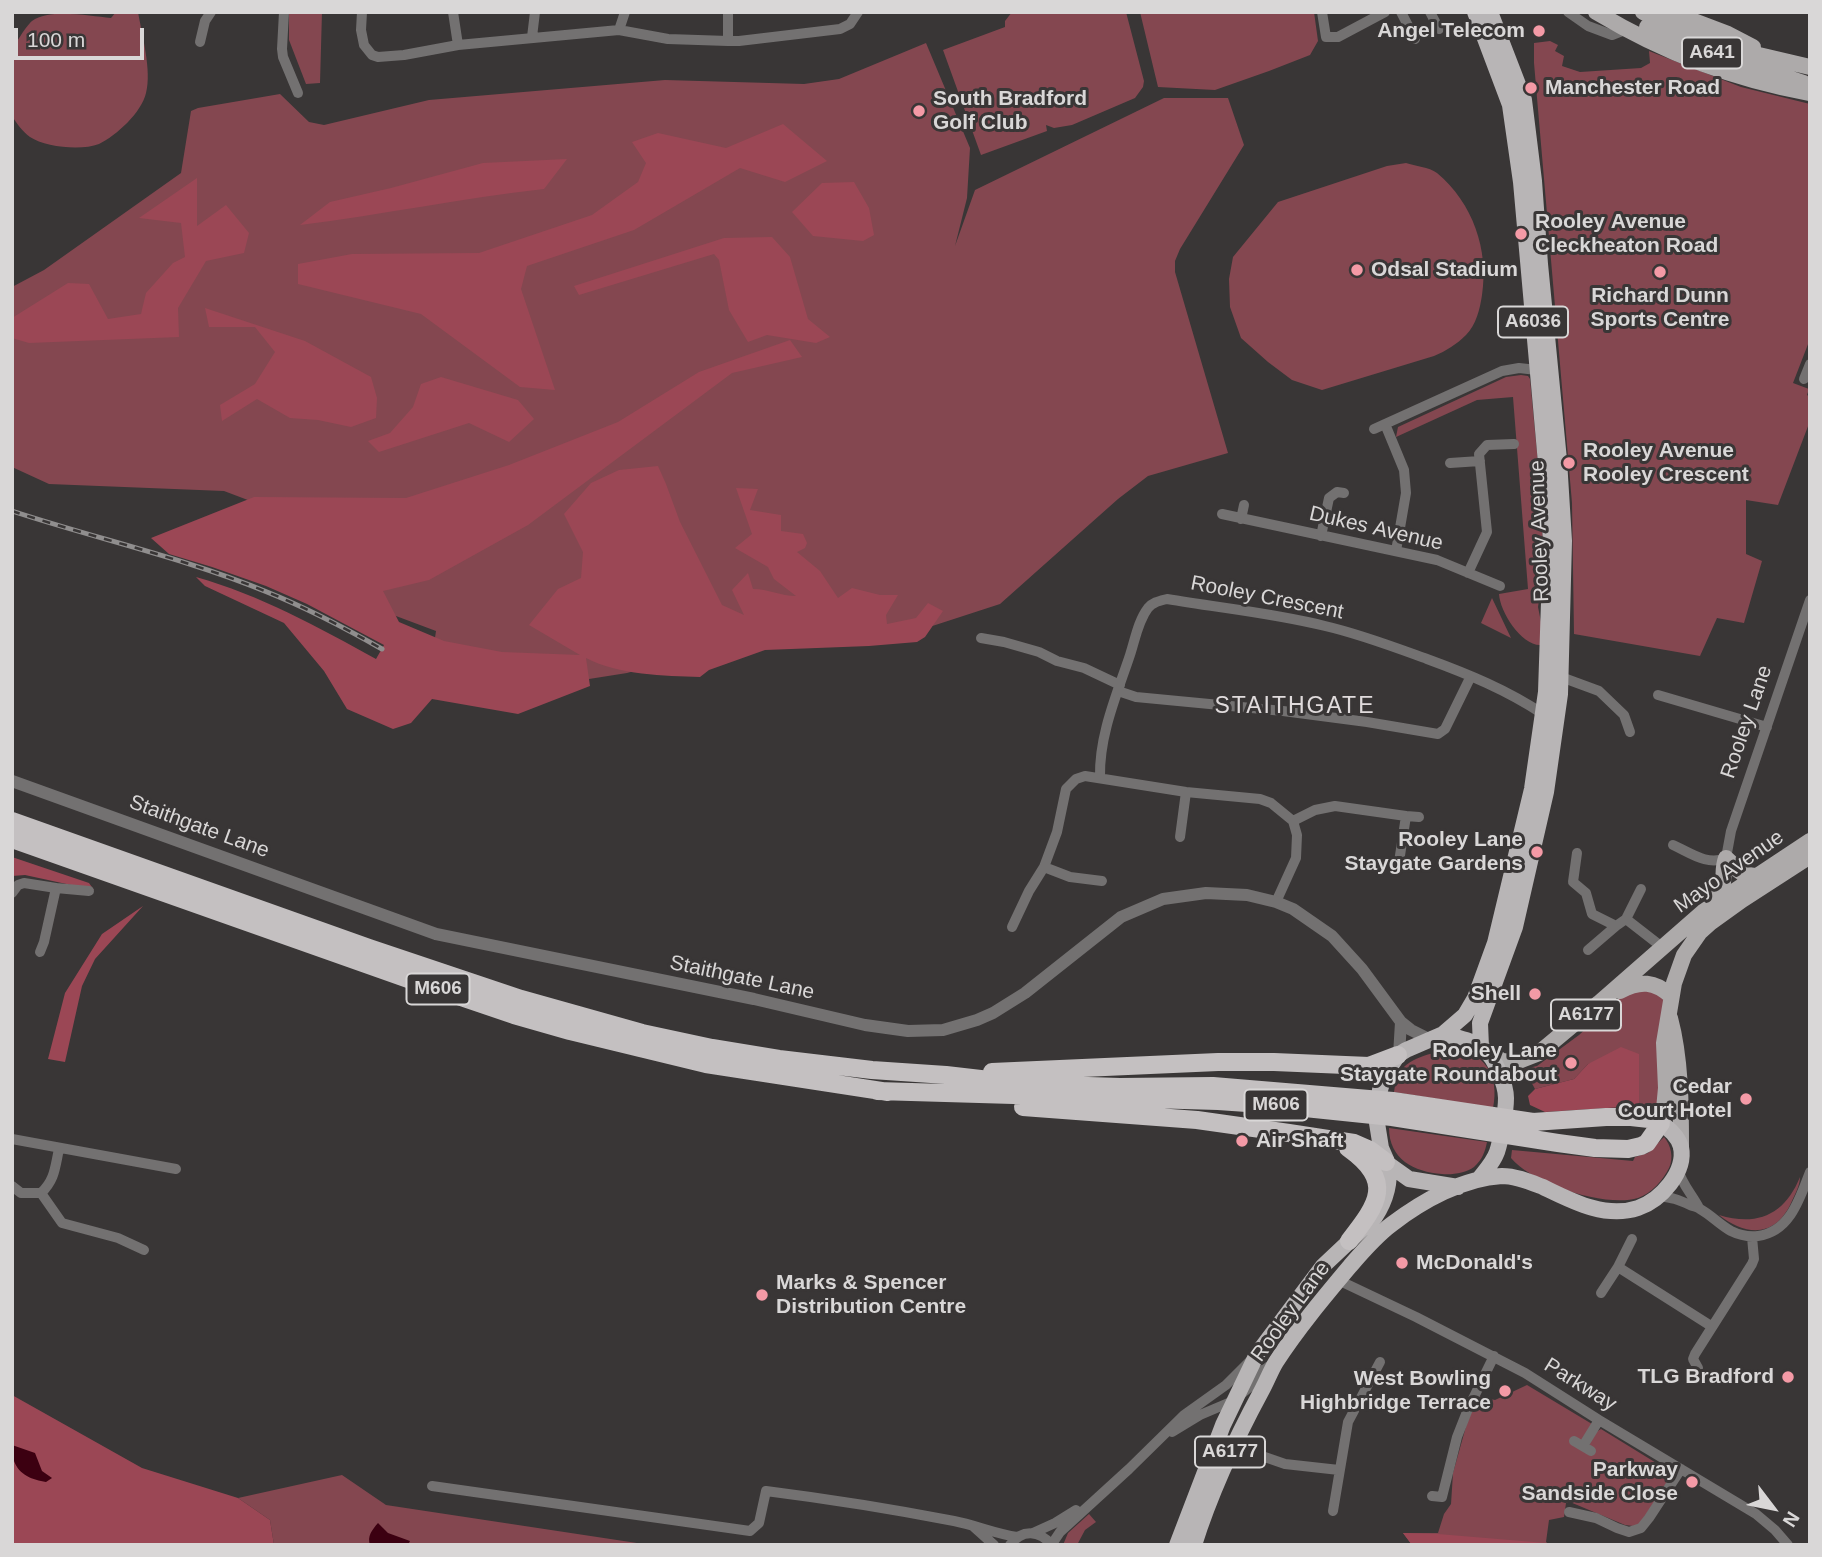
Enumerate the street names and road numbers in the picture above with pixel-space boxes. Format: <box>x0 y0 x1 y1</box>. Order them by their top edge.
road number: A641 <box>1682 38 1742 68</box>
road number: A6036 <box>1498 306 1568 338</box>
street label: Rooley Avenue <box>1525 460 1555 602</box>
street label: Dukes Avenue <box>1307 501 1445 557</box>
street label: Rooley Crescent <box>1188 571 1346 625</box>
street label: Rooley Lane <box>1716 662 1778 782</box>
street label: Staithgate Lane <box>126 790 272 864</box>
street label: Mayo Avenue <box>1669 825 1789 919</box>
street label: Staithgate Lane <box>667 950 817 1006</box>
road number: M606 <box>406 973 470 1004</box>
road number: A6177 <box>1551 1000 1621 1030</box>
road number: M606 <box>1244 1090 1308 1120</box>
street label: Rooley Lane <box>1246 1257 1336 1367</box>
street label: Parkway <box>1539 1353 1621 1417</box>
road number: A6177 <box>1195 1436 1265 1468</box>

